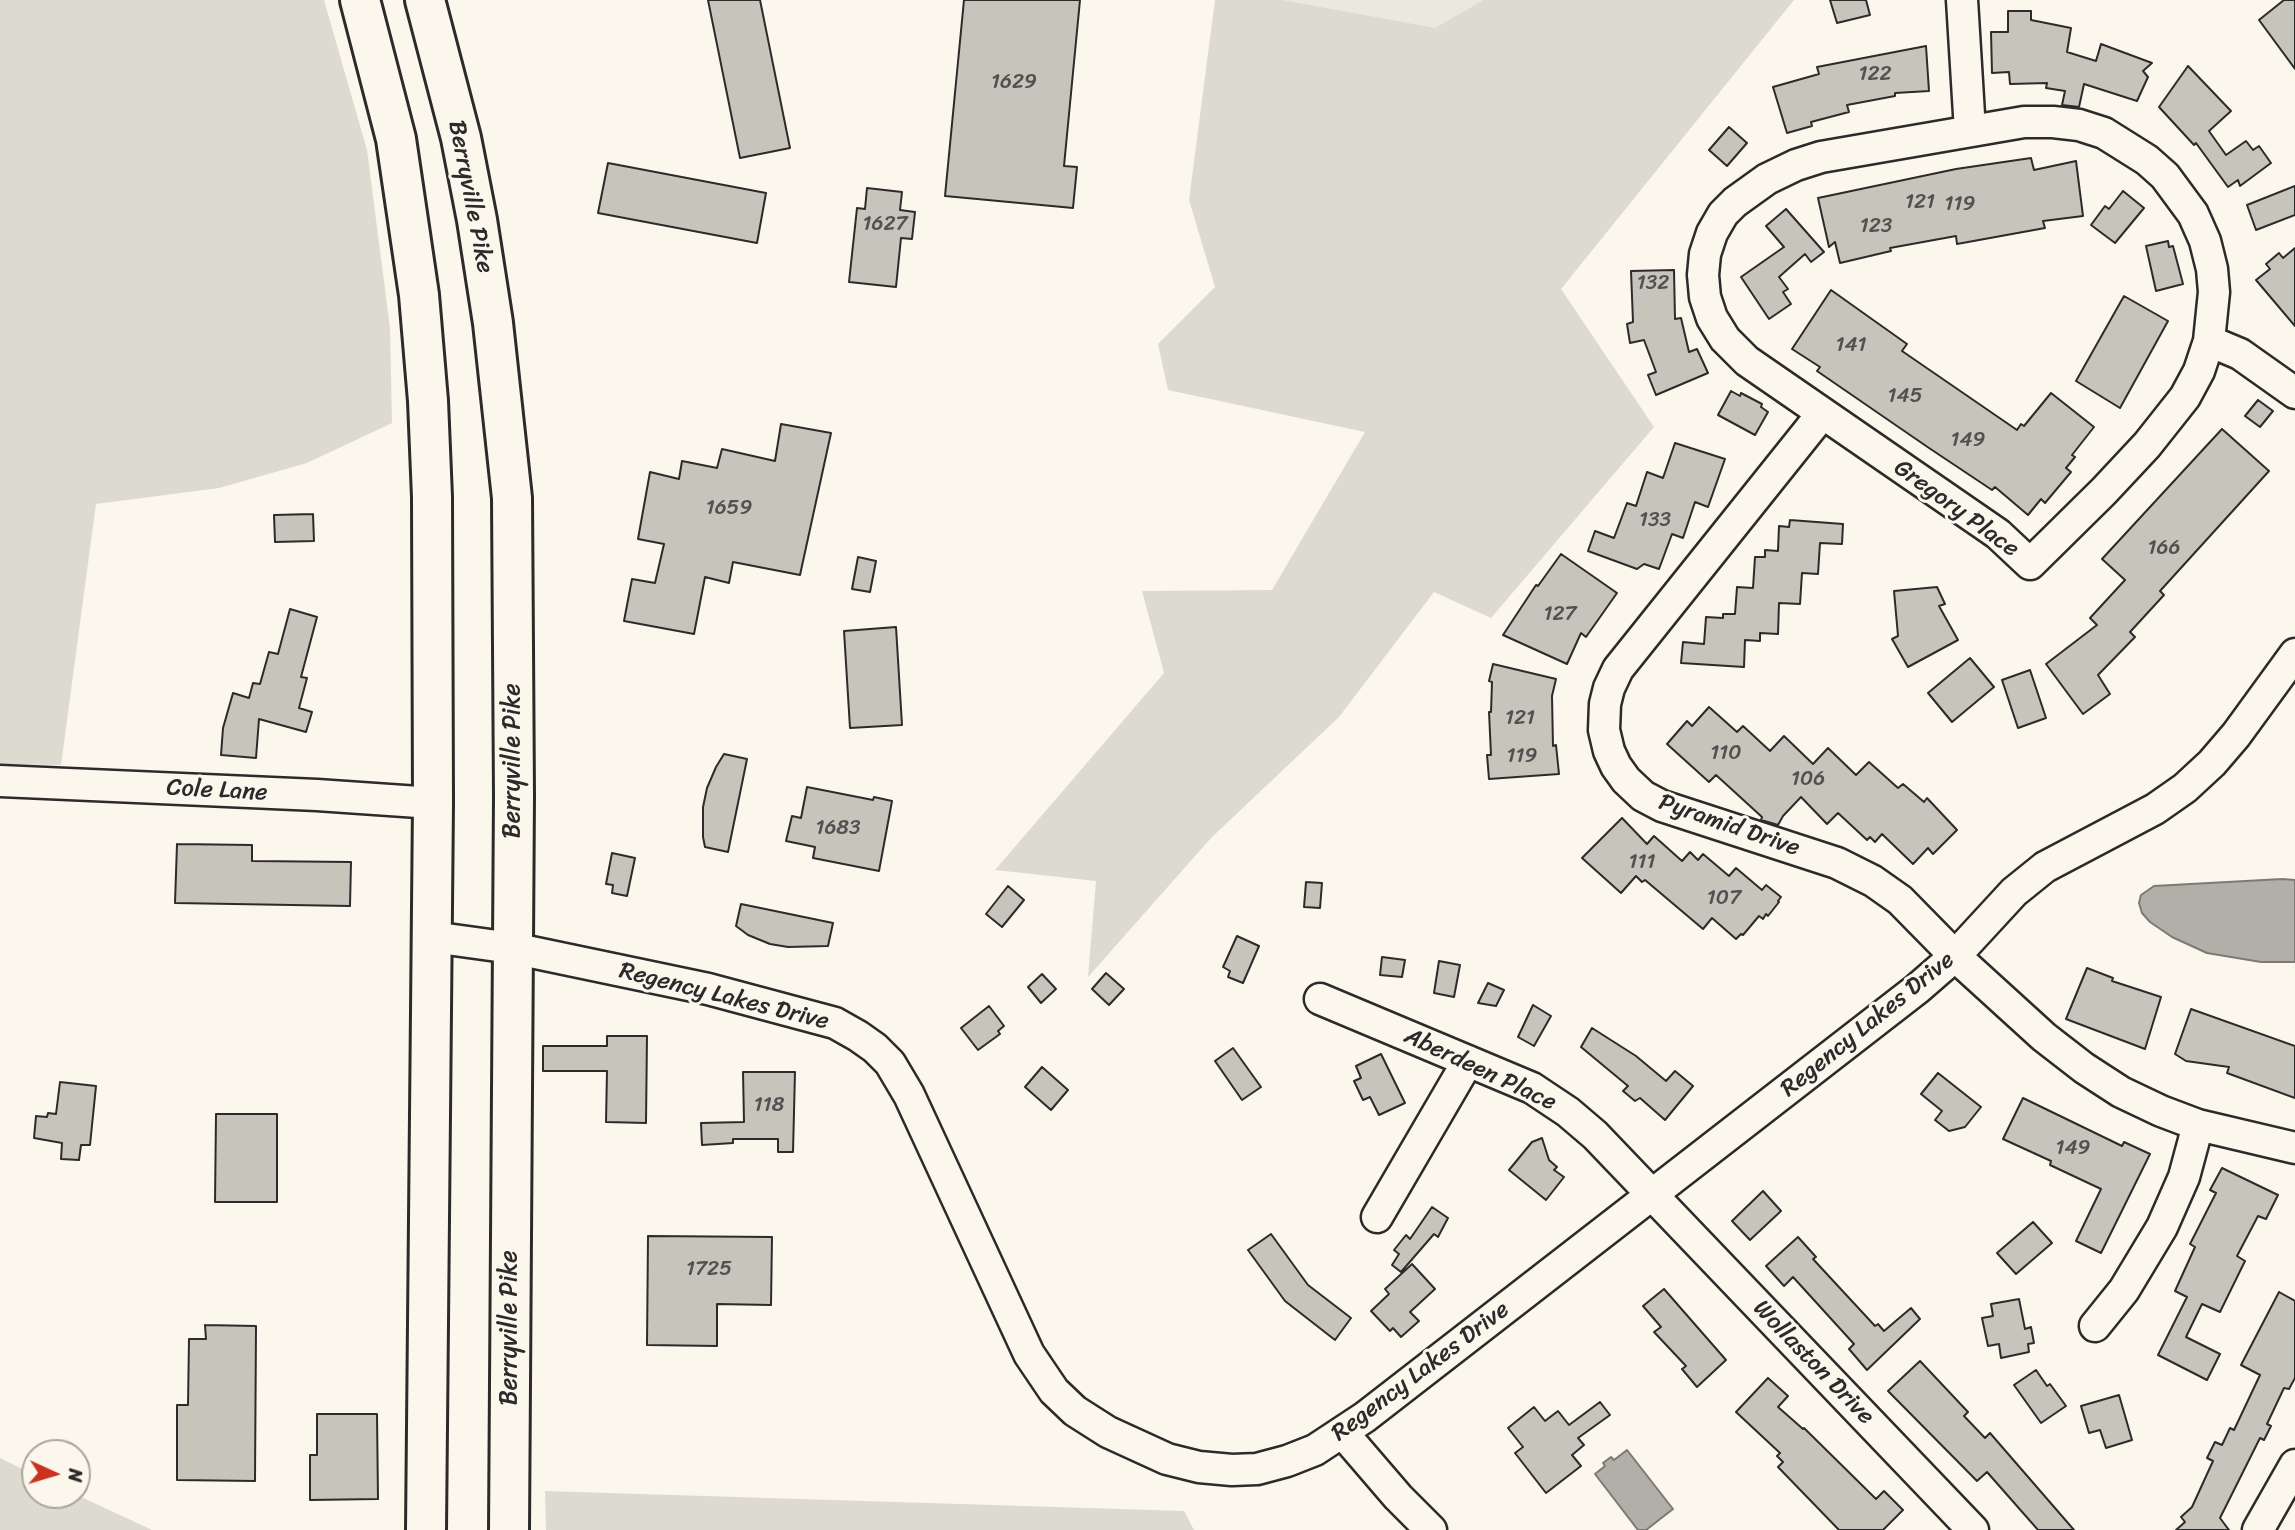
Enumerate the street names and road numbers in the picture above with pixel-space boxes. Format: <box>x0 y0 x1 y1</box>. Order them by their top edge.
street label: Berryville Pike <box>441 118 499 276</box>
street label: Gregory Place <box>1888 454 2024 564</box>
street label: Berryville Pike <box>499 684 527 838</box>
street label: Cole Lane <box>166 774 268 808</box>
street label: Pyramid Drive <box>1655 788 1803 864</box>
street label: Regency Lakes Drive <box>1775 946 1961 1104</box>
street label: Regency Lakes Drive <box>616 957 832 1037</box>
street label: Aberdeen Place <box>1399 1022 1561 1118</box>
street label: Berryville Pike <box>496 1251 524 1405</box>
street label: Wollaston Drive <box>1746 1295 1880 1431</box>
street label: Regency Lakes Drive <box>1327 1296 1515 1448</box>

